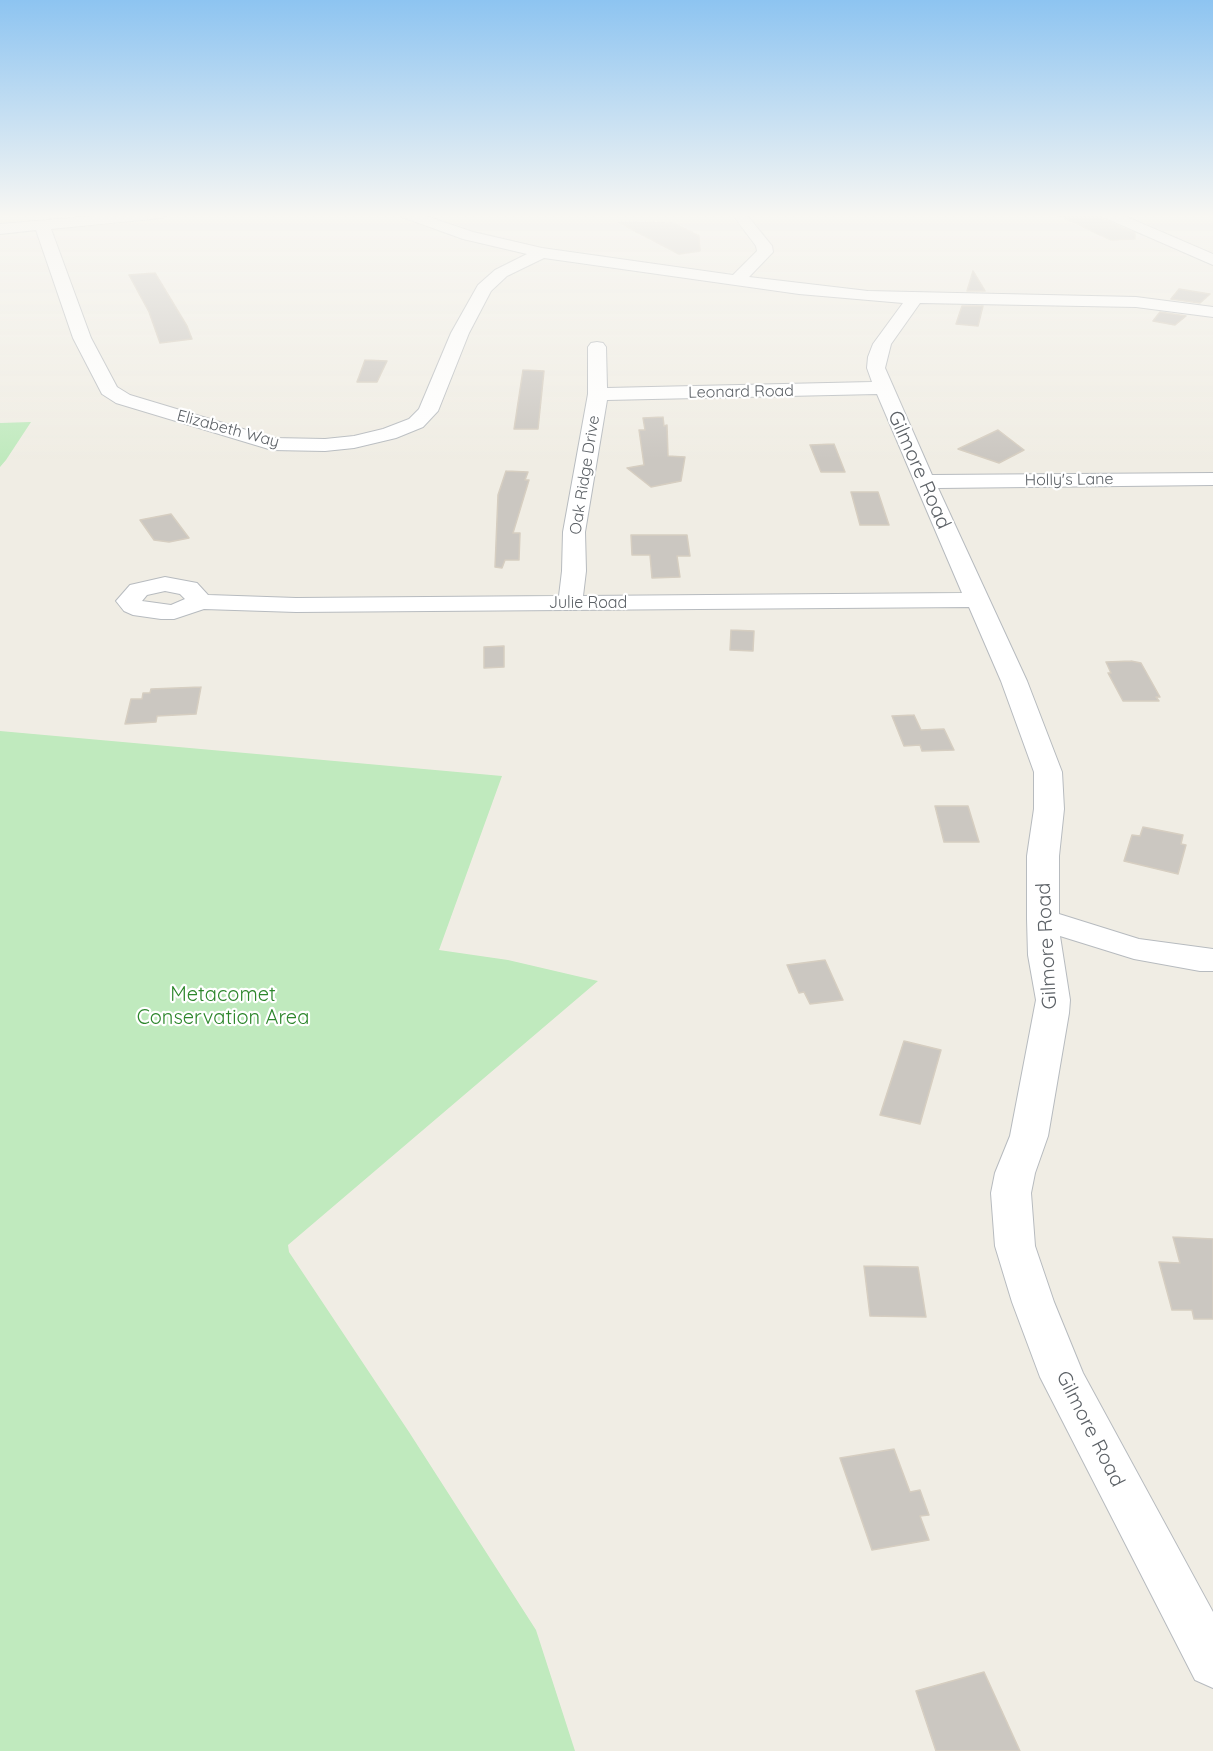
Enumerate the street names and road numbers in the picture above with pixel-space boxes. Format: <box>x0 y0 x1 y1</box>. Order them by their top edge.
street label: Leonard Road <box>688 381 794 403</box>
street label: Elizabeth Way <box>175 406 281 452</box>
street label: Gilmore Road <box>882 407 956 533</box>
street label: Oak Ridge Drive <box>566 414 604 536</box>
street label: Holly's Lane <box>1024 470 1114 490</box>
street label: Julie Road <box>549 593 627 613</box>
street label: Gilmore Road <box>1032 882 1062 1010</box>
street label: Gilmore Road <box>1051 1367 1129 1491</box>

